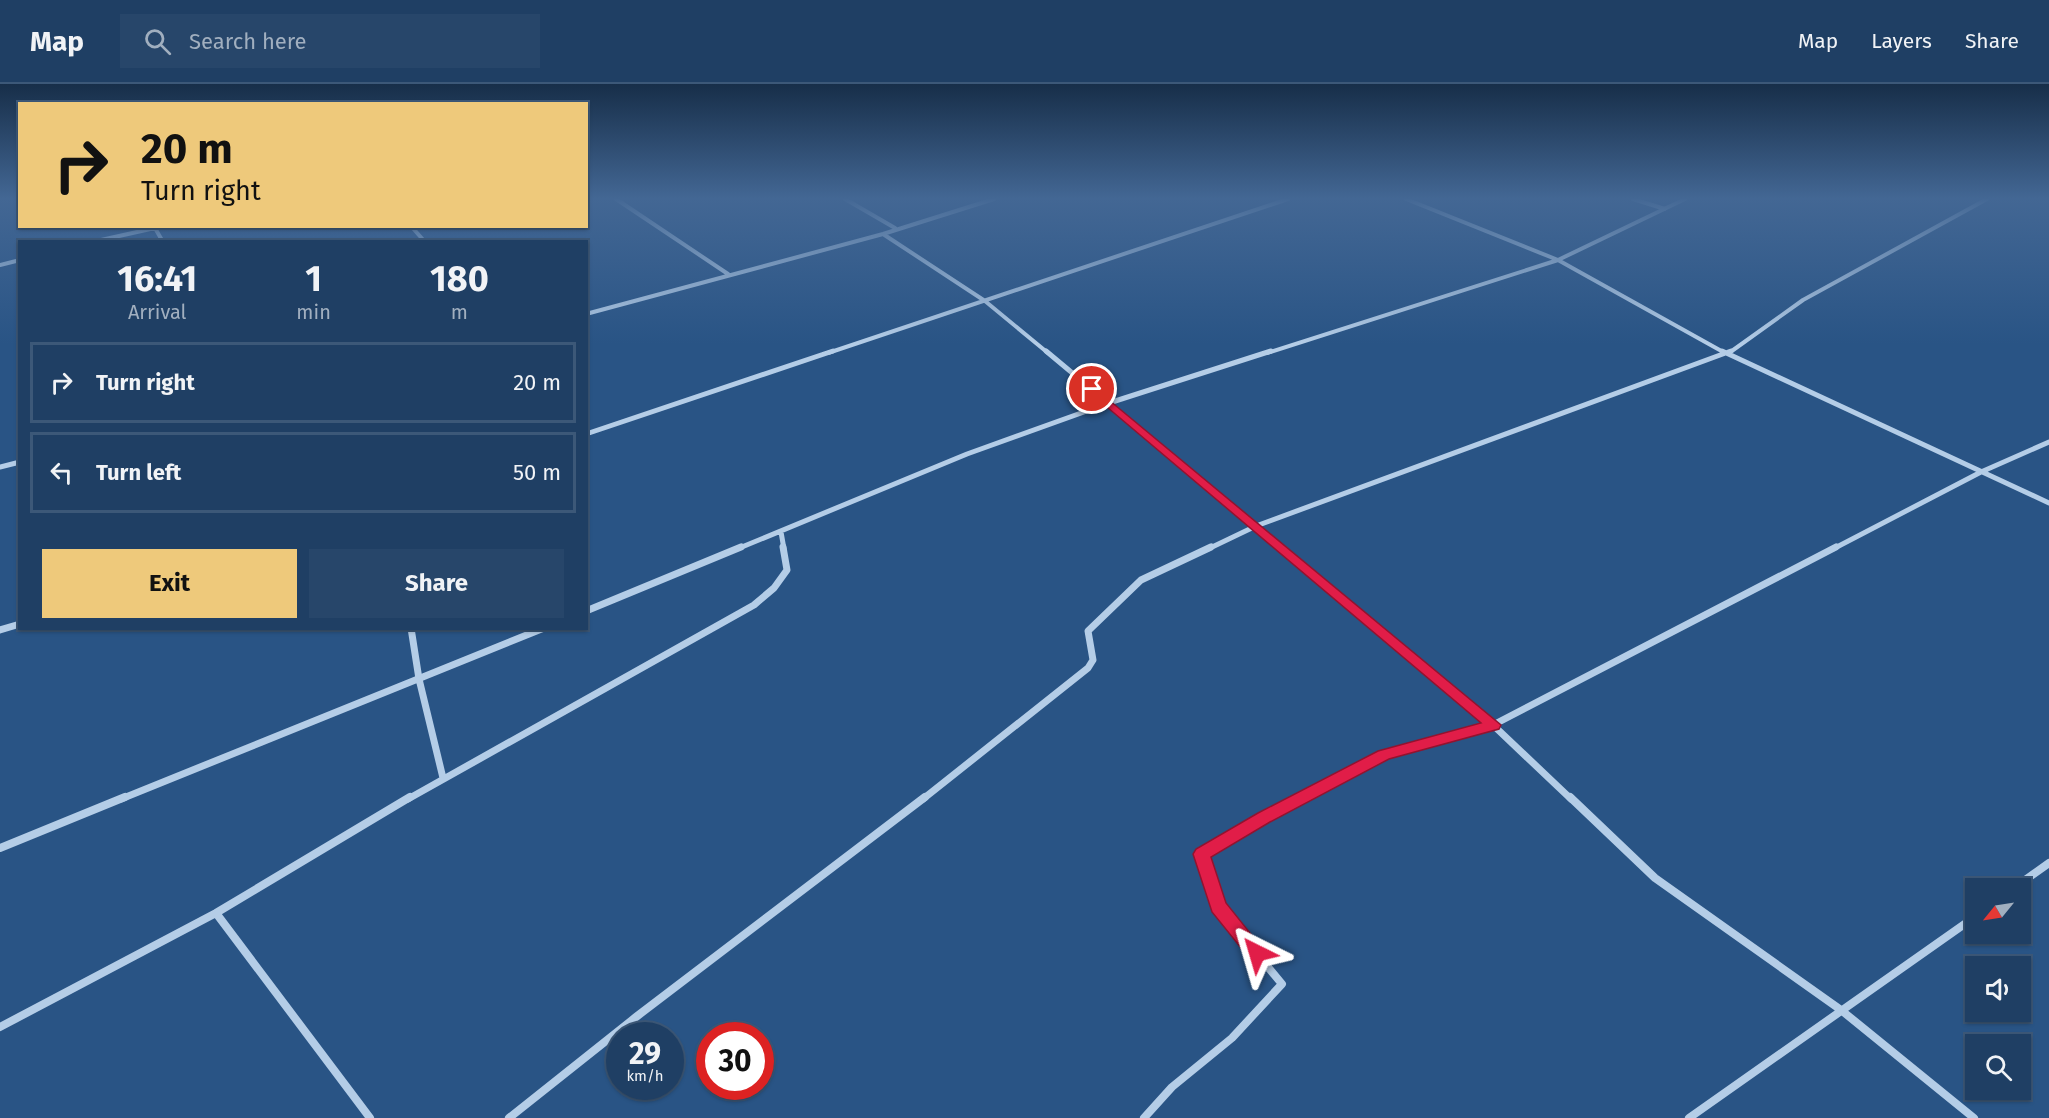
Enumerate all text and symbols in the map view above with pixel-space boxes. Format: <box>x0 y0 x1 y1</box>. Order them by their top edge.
search box <box>120 14 540 68</box>
text: Map <box>30 25 84 58</box>
icon: search <box>141 25 174 58</box>
text: Search here <box>189 28 307 55</box>
text: Map <box>1798 28 1838 54</box>
text: Layers <box>1871 28 1932 54</box>
text: Share <box>1965 28 2019 54</box>
text: 20 m <box>141 124 233 174</box>
icon: right <box>42 126 120 204</box>
text: Turn right <box>141 175 261 207</box>
text: 16:41 <box>117 257 197 301</box>
text: 1 <box>305 257 322 301</box>
text: 180 <box>430 257 489 301</box>
text: Arrival <box>128 300 186 324</box>
text: min <box>296 300 331 324</box>
text: m <box>451 300 468 324</box>
pin <box>1066 363 1117 414</box>
icon: right <box>45 366 78 399</box>
text: Turn right <box>96 369 195 396</box>
text: 20 m <box>513 369 561 396</box>
icon: arrive <box>1075 372 1108 405</box>
icon: left <box>45 456 78 489</box>
text: Turn left <box>96 459 181 486</box>
text: 50 m <box>513 459 561 486</box>
button: Exit <box>42 549 297 618</box>
button: Share <box>309 549 564 618</box>
north arrow <box>1965 878 2031 944</box>
map controls <box>1965 878 2031 1100</box>
position arrow <box>1225 921 1289 985</box>
button: sound <box>1965 956 2031 1022</box>
speed limit sign: 30 <box>696 1022 774 1100</box>
button: search <box>1965 1034 2031 1100</box>
text: 29 <box>629 1036 661 1072</box>
text: km/h <box>626 1067 664 1085</box>

